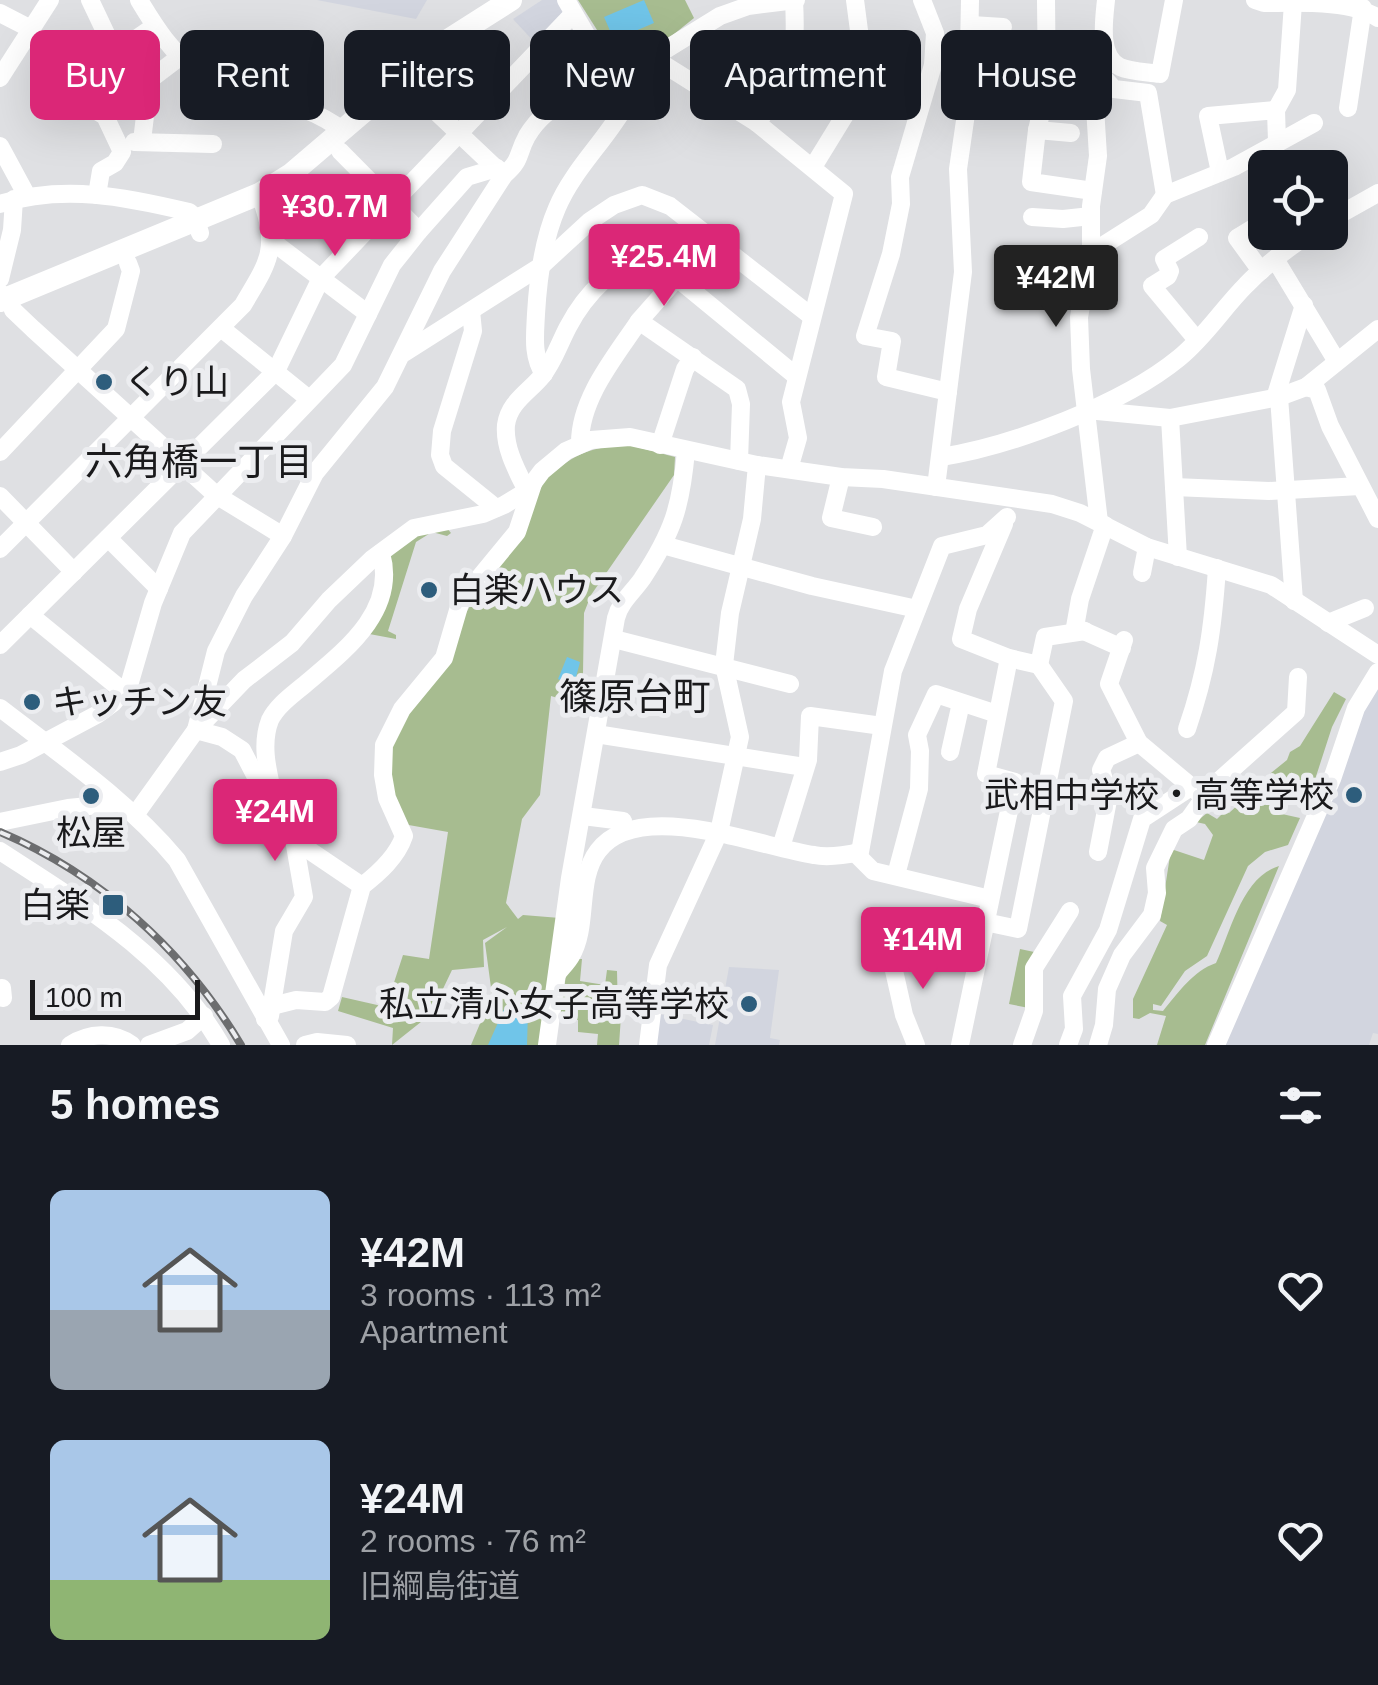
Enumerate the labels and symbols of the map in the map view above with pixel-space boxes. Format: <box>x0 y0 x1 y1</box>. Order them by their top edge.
pin: ¥30.7M <box>254 174 416 259</box>
pin: ¥25.4M <box>583 224 745 309</box>
pin: ¥42M <box>997 245 1115 330</box>
place label: くり山 <box>124 362 229 401</box>
marker: くり山 <box>93 371 115 393</box>
district label: 六角橋一丁目 <box>85 441 313 483</box>
place label: 白楽ハウス <box>449 570 624 609</box>
marker: 白楽ハウス <box>418 579 440 601</box>
district label: 篠原台町 <box>559 676 711 718</box>
place label: キッチン友 <box>52 682 227 721</box>
marker: キッチン友 <box>21 691 43 713</box>
place label: 武相中学校・高等学校 <box>984 775 1334 814</box>
pin: ¥24M <box>216 779 334 864</box>
marker: 武相中学校・高等学校 <box>1343 784 1365 806</box>
marker: 松屋 <box>80 785 102 807</box>
place label: 松屋 <box>56 813 126 852</box>
place label: 白楽 <box>20 885 90 924</box>
marker: 白楽 <box>100 892 126 918</box>
pin: ¥14M <box>864 907 982 992</box>
scale bar <box>30 975 200 1020</box>
place label: 私立清心女子高等学校 <box>379 984 729 1023</box>
marker: 私立清心女子高等学校 <box>738 993 760 1015</box>

